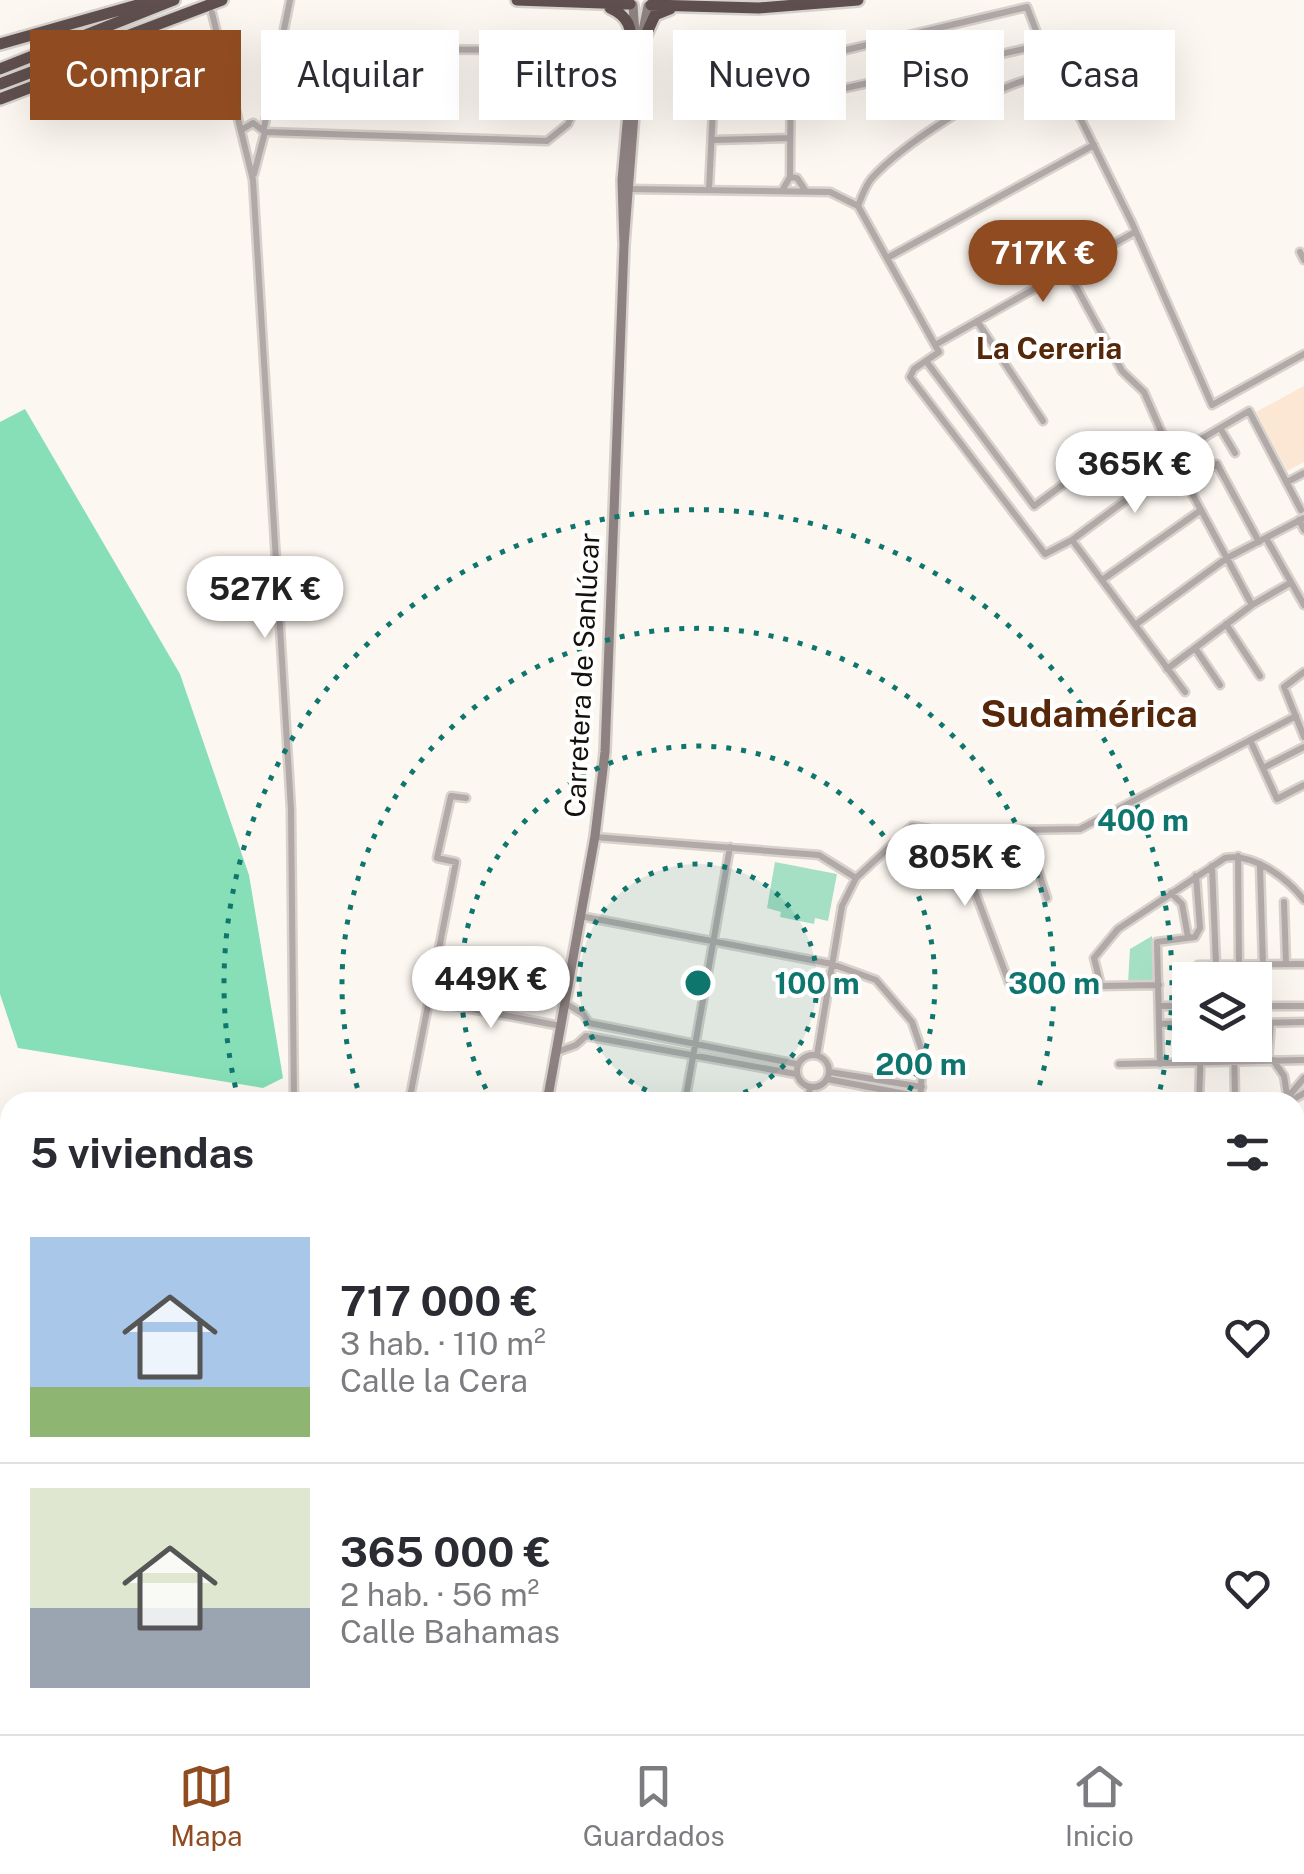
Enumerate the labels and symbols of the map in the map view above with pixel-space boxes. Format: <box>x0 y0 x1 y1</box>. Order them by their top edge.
pin: 717K € <box>962 220 1124 305</box>
district label: La Cereria <box>976 330 1122 366</box>
pin: 365K € <box>1054 431 1216 516</box>
street label: Carretera de Sanlúcar <box>558 532 605 818</box>
pin: 527K € <box>184 556 346 641</box>
district label: Sudamérica <box>980 691 1198 736</box>
text: 400 m <box>1097 802 1189 838</box>
pin: 805K € <box>884 824 1046 909</box>
pin: 449K € <box>410 946 572 1031</box>
centre of rings <box>680 965 716 1001</box>
text: 100 m <box>774 965 860 1001</box>
text: 300 m <box>1008 965 1100 1001</box>
text: 200 m <box>875 1046 967 1082</box>

